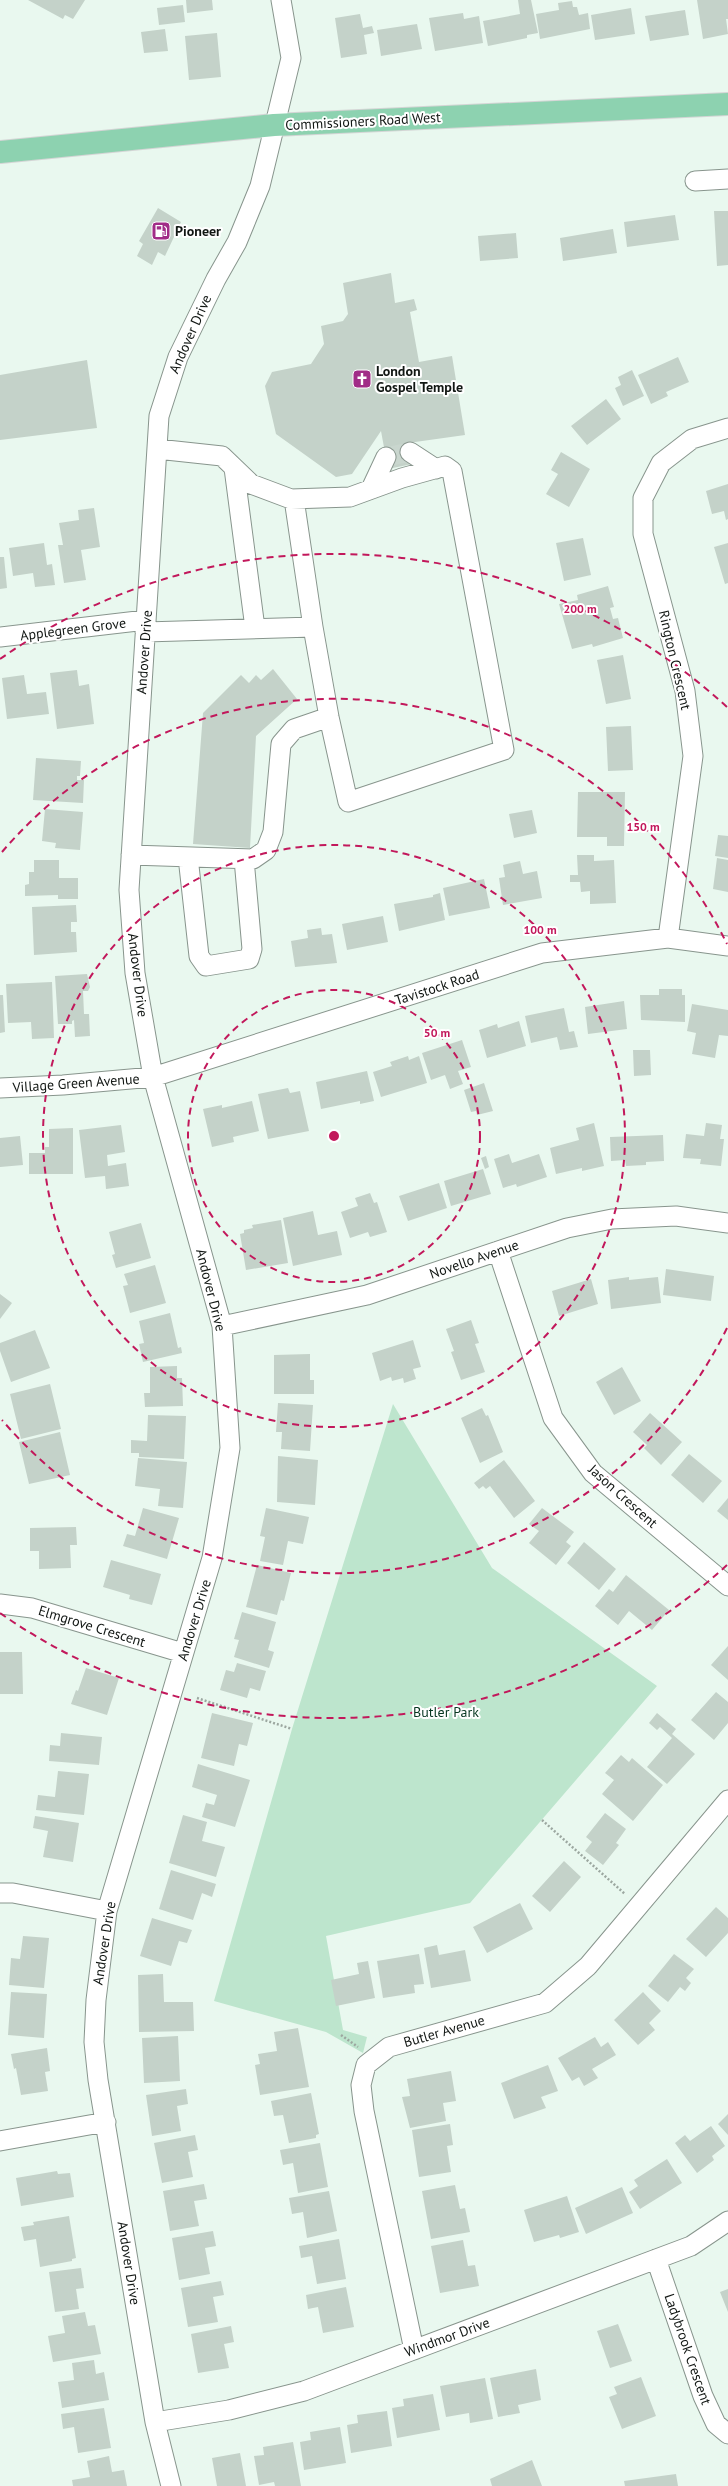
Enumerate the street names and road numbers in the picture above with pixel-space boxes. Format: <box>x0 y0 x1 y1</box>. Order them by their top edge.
street label: Commissioners Road West <box>285 108 441 134</box>
street label: Andover Drive <box>165 292 215 376</box>
street label: Rington Crescent <box>655 608 695 712</box>
street label: Andover Drive <box>132 609 156 695</box>
street label: Applegreen Grove <box>19 614 127 644</box>
street label: Andover Drive <box>124 932 152 1018</box>
street label: Tavistock Road <box>393 965 481 1009</box>
street label: Village Green Avenue <box>11 1070 140 1096</box>
street label: Novello Avenue <box>427 1235 521 1283</box>
street label: Andover Drive <box>192 1247 230 1333</box>
street label: Jason Crescent <box>584 1460 661 1532</box>
street label: Andover Drive <box>173 1577 215 1663</box>
street label: Elmgrove Crescent <box>36 1601 148 1651</box>
street label: Andover Drive <box>89 1900 119 1986</box>
street label: Butler Avenue <box>401 2011 487 2051</box>
street label: Andover Drive <box>114 2220 144 2306</box>
street label: Ladybrook Crescent <box>661 2291 716 2407</box>
street label: Windmor Drive <box>402 2313 492 2361</box>

